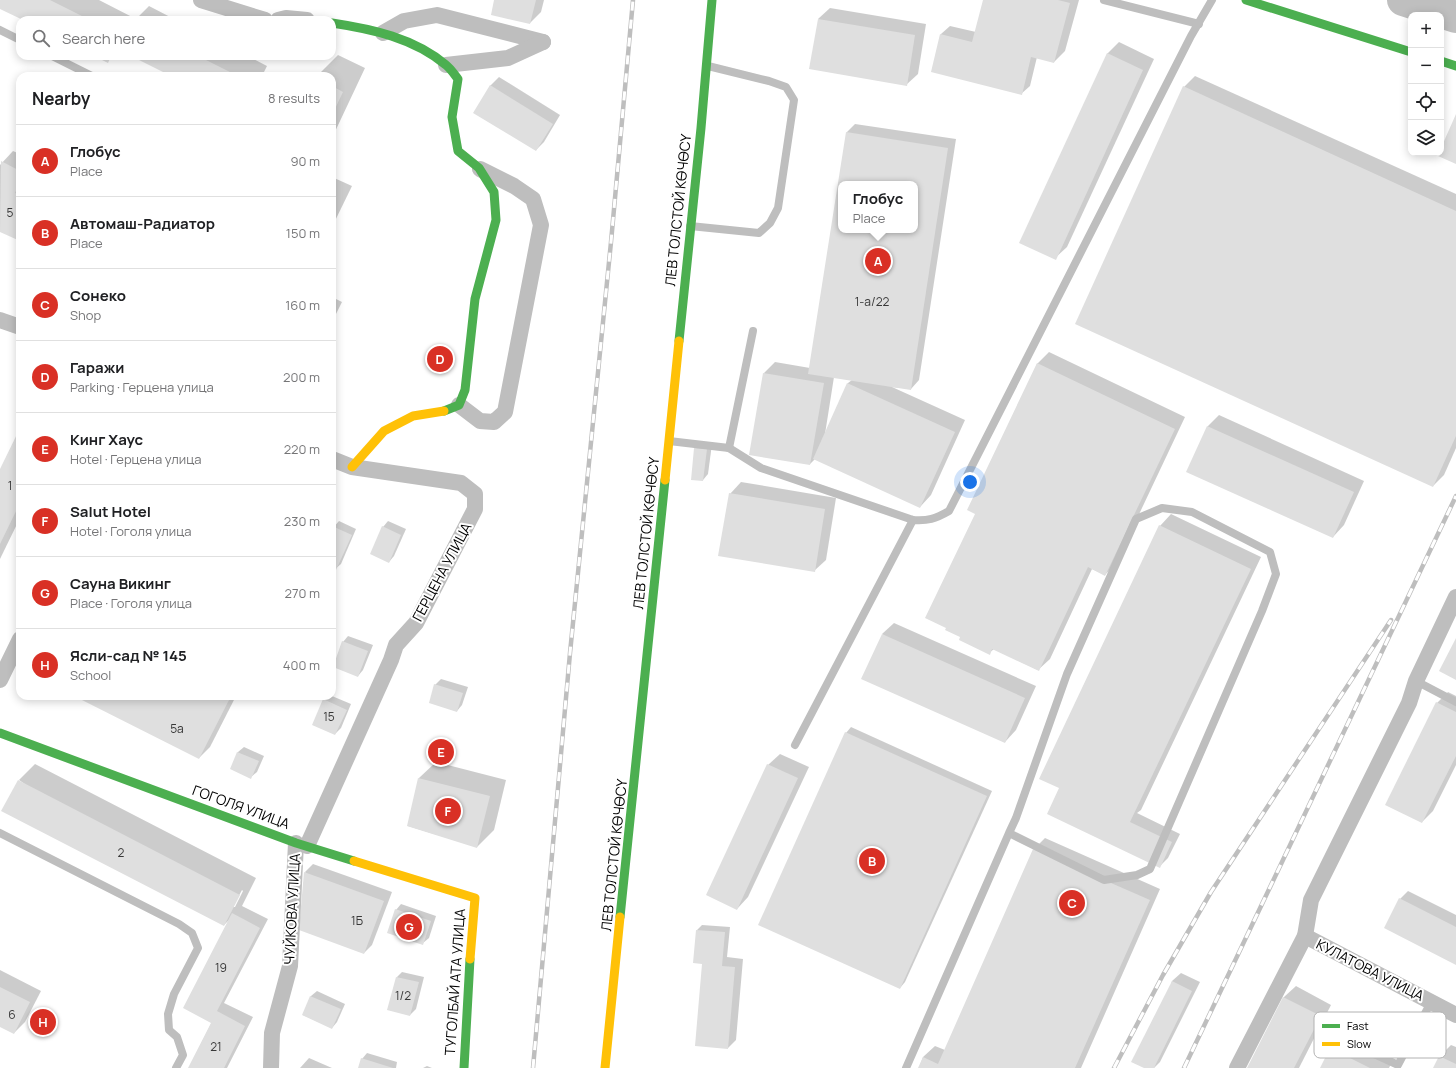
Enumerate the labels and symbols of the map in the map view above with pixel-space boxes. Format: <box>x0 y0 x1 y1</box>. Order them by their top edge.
street label: ЛЕВ ТОЛСТОЙ КӨЧӨСҮ <box>660 133 695 287</box>
house number: 5 <box>7 204 14 221</box>
pin: A <box>865 246 891 276</box>
house number: 1-а/22 <box>855 293 890 310</box>
pin: D <box>427 344 453 374</box>
street label: ЛЕВ ТОЛСТОЙ КӨЧӨСҮ <box>628 456 663 610</box>
your location <box>960 472 980 492</box>
house number: 1 <box>8 477 12 494</box>
street label: ГЕРЦЕНА УЛИЦА <box>408 519 476 624</box>
house number: 15 <box>323 708 335 725</box>
house number: 5а <box>170 720 184 737</box>
pin: E <box>428 737 454 767</box>
street label: ЛЕВ ТОЛСТОЙ КӨЧӨСҮ <box>596 778 631 932</box>
street label: ГОГОЛЯ УЛИЦА <box>190 780 293 833</box>
pin: F <box>435 796 461 826</box>
house number: 2 <box>118 844 125 861</box>
pin: B <box>859 846 885 876</box>
street label: ЧУЙКОВА УЛИЦА <box>279 853 304 965</box>
pin: C <box>1059 888 1085 918</box>
street label: ТУГОЛБАЙ АТА УЛИЦА <box>440 908 469 1056</box>
house number: 1Б <box>351 912 363 929</box>
pin: G <box>396 912 422 942</box>
street label: КУЛАТОВА УЛИЦА <box>1313 934 1428 1005</box>
house number: 19 <box>215 959 227 976</box>
house number: 1/2 <box>395 987 411 1004</box>
house number: 6 <box>8 1006 16 1023</box>
pin: H <box>30 1007 56 1037</box>
legend <box>1314 1012 1446 1058</box>
text: Fast <box>1347 1018 1369 1033</box>
text: Slow <box>1347 1036 1372 1051</box>
house number: 21 <box>210 1038 222 1055</box>

